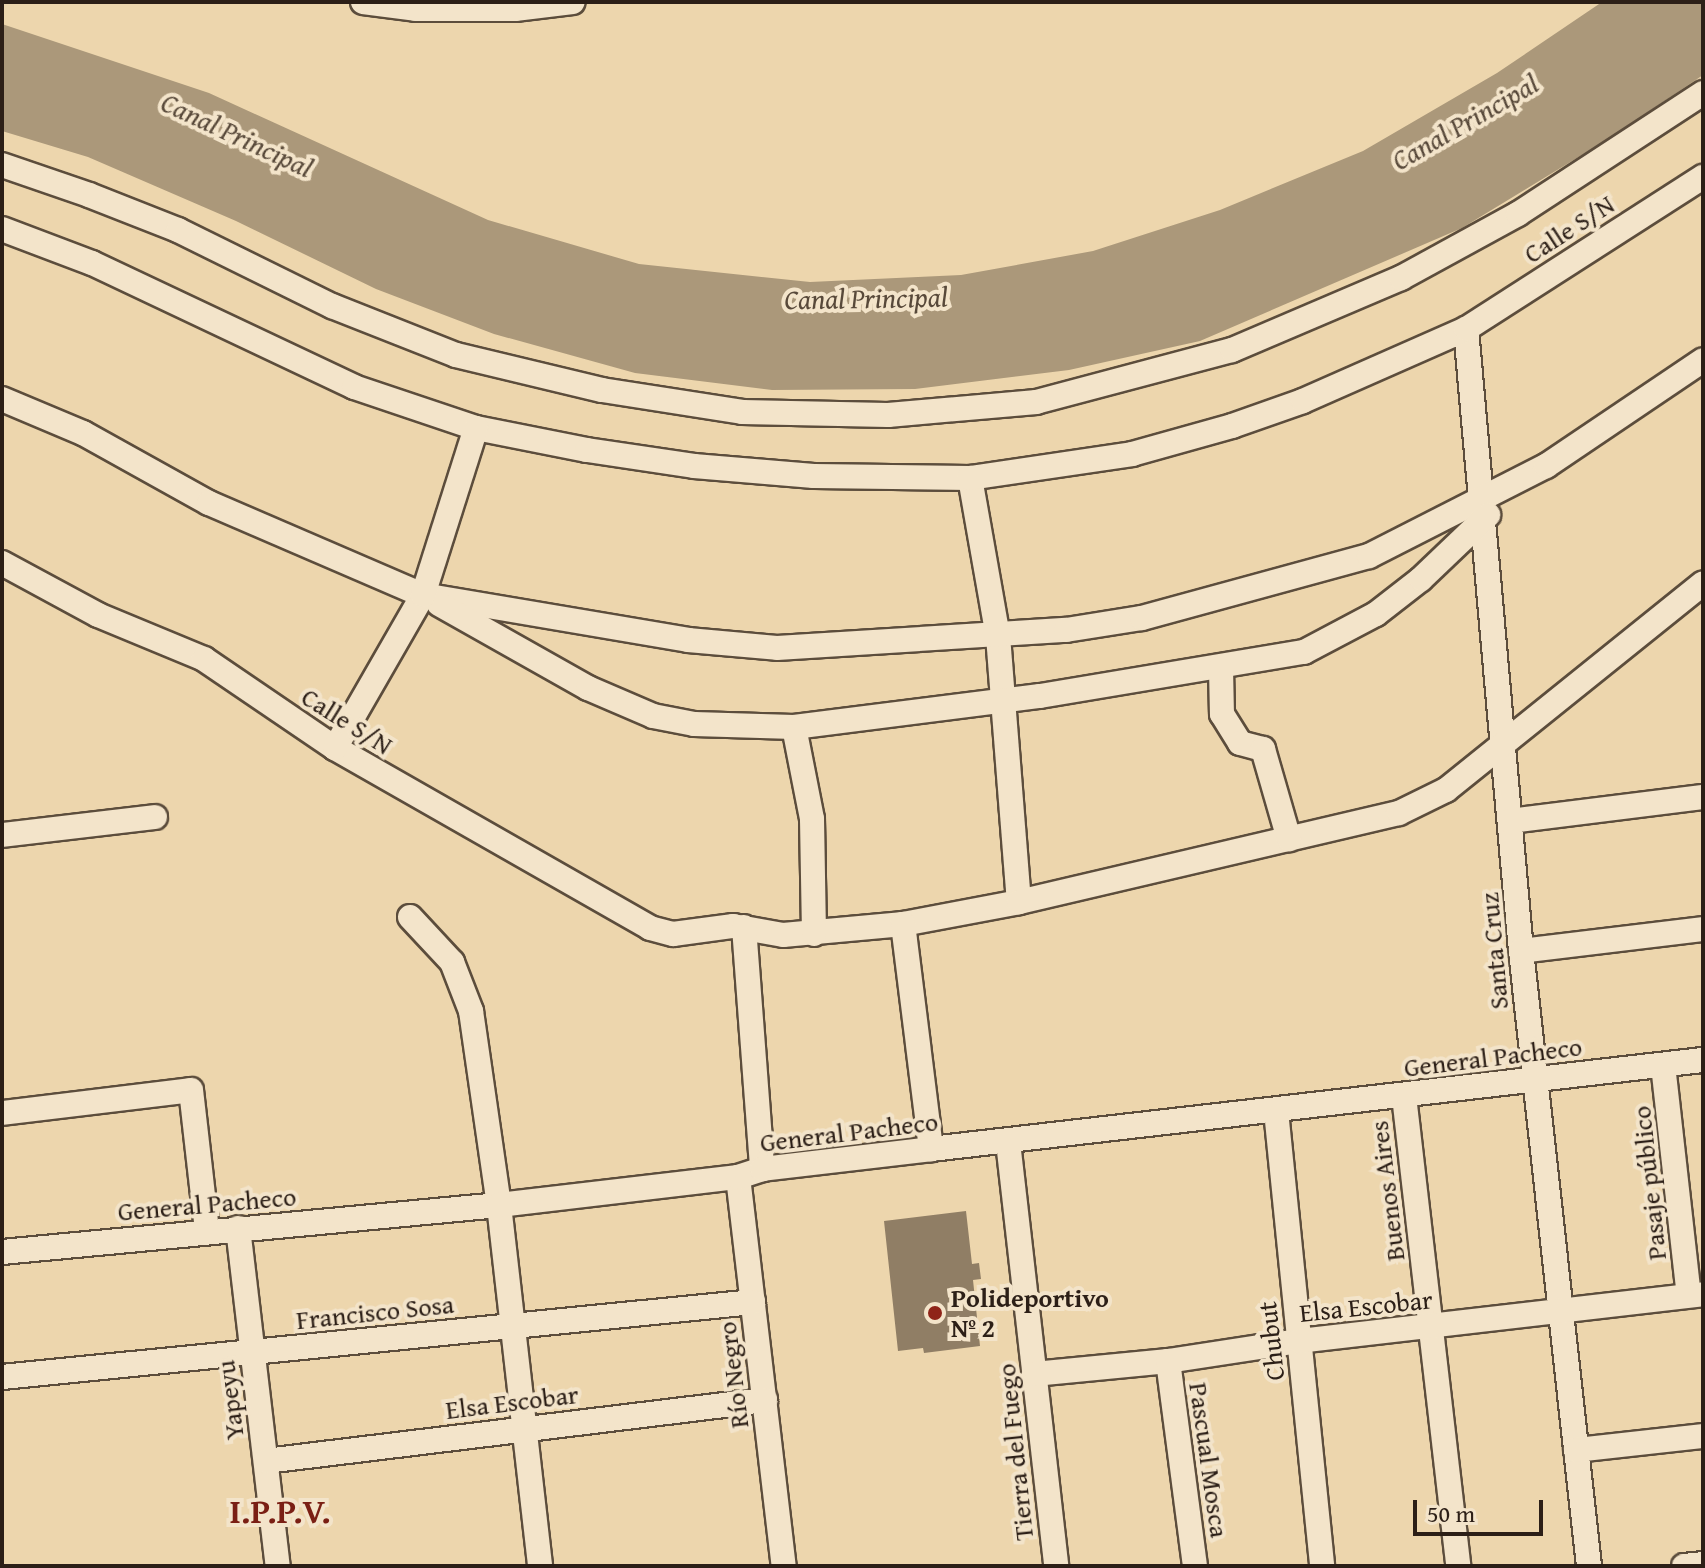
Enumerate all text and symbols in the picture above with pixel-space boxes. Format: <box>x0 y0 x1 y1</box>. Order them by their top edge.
water label: Canal Principal <box>1386 67 1544 177</box>
water label: Canal Principal <box>156 85 318 185</box>
street label: Calle S/N <box>1518 188 1620 270</box>
water label: Canal Principal <box>784 280 948 316</box>
street label: Calle S/N <box>296 681 398 761</box>
street label: Santa Cruz <box>1473 891 1515 1011</box>
street label: General Pacheco <box>1402 1031 1584 1083</box>
street label: Pasaje público <box>1625 1104 1673 1262</box>
street label: General Pacheco <box>758 1106 940 1158</box>
street label: Buenos Aires <box>1363 1119 1411 1263</box>
street label: General Pacheco <box>116 1181 298 1227</box>
place label: Polideportivo Nº 2 <box>951 1282 1109 1344</box>
street label: Elsa Escobar <box>1298 1284 1434 1328</box>
street label: Francisco Sosa <box>295 1288 455 1336</box>
street label: Chubut <box>1251 1300 1291 1382</box>
marker: Polideportivo Nº 2 <box>926 1304 944 1322</box>
street label: Río Negro <box>711 1320 755 1430</box>
street label: Yapeyu <box>210 1359 250 1441</box>
street label: Tierra del Fuego <box>990 1362 1040 1542</box>
street label: Elsa Escobar <box>444 1378 580 1426</box>
street label: Pascual Mosca <box>1183 1380 1235 1540</box>
scale bar <box>1417 1484 1547 1534</box>
district label: I.P.P.V. <box>229 1491 331 1531</box>
text: 50 m <box>1427 1496 1475 1531</box>

